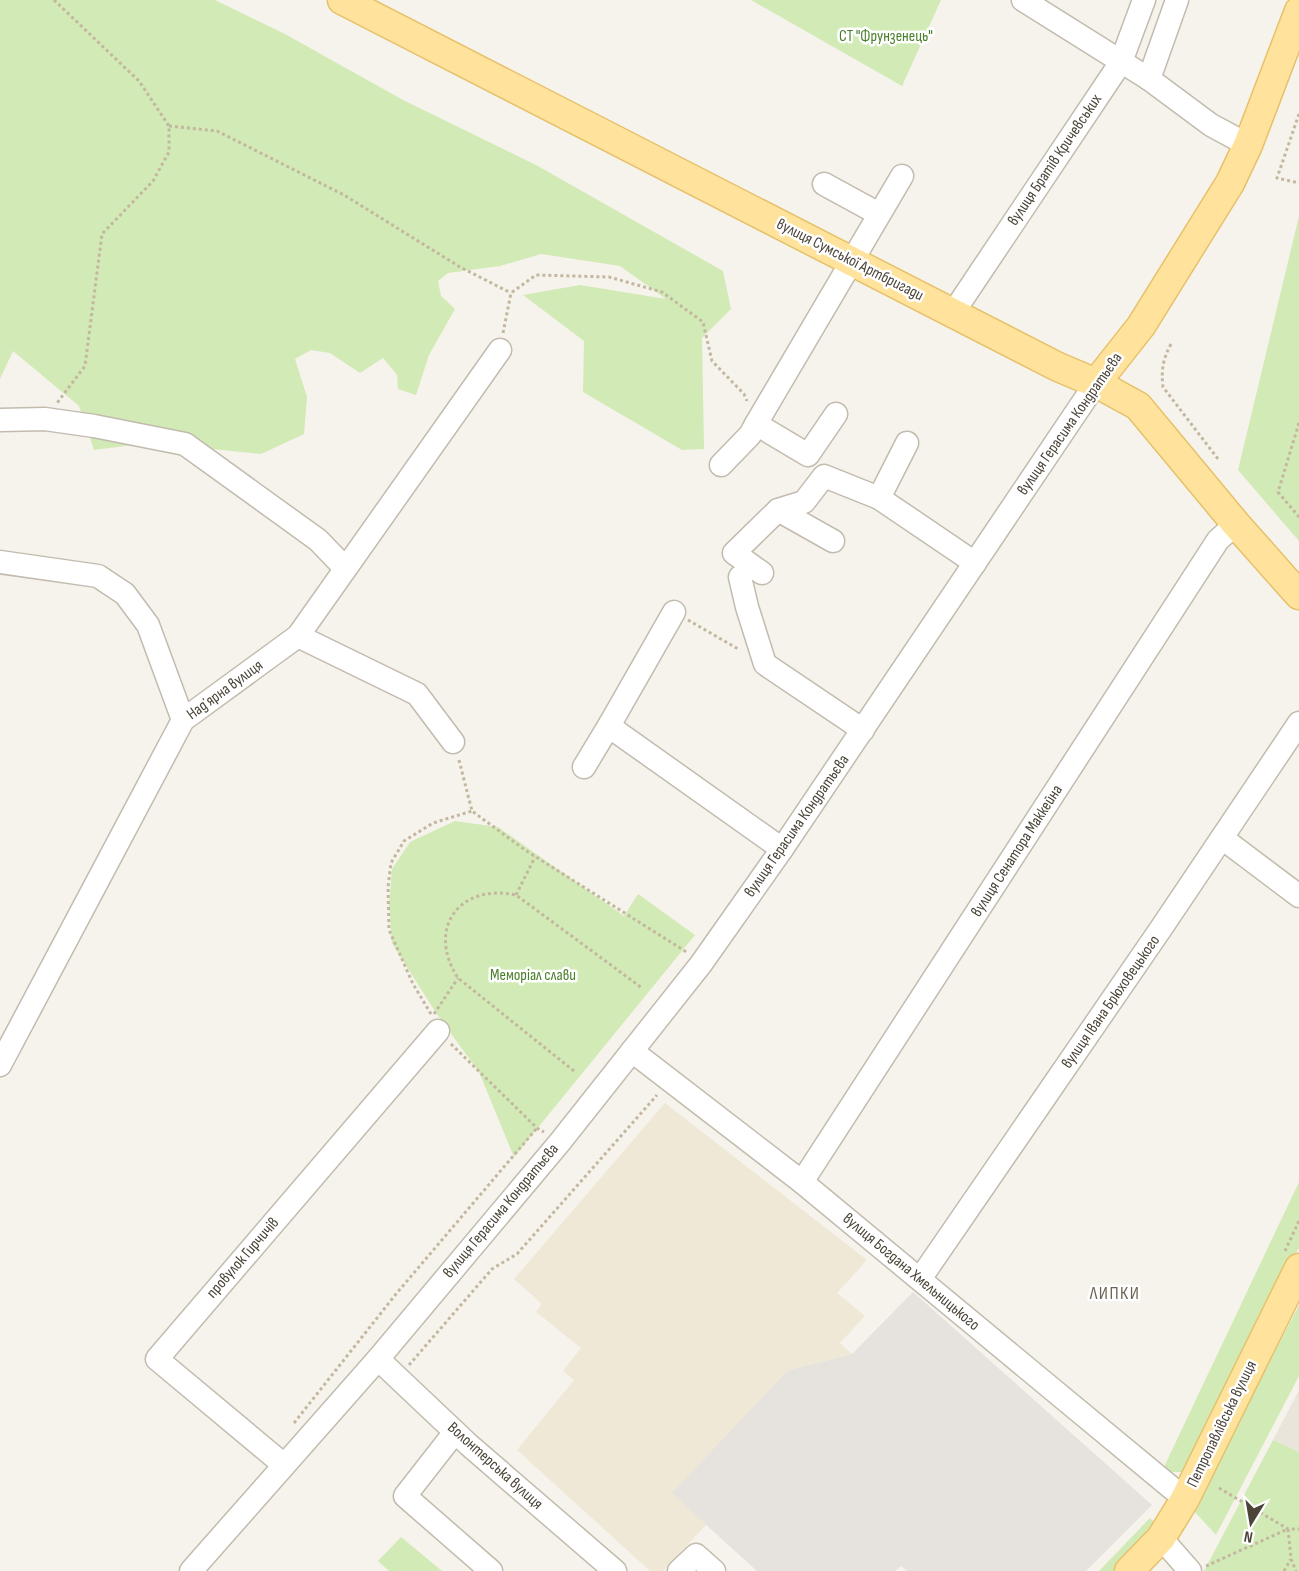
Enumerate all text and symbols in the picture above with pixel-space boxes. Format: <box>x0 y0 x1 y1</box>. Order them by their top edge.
park label: СТ "Фрунзенець" <box>839 27 933 46</box>
street label: вулиця Братів Кричевських <box>1004 91 1106 229</box>
street label: вулиця Сумської Артбригади <box>773 215 927 305</box>
street label: вулиця Герасима Кондратьєва <box>1014 349 1126 499</box>
street label: Надʼярна вулиця <box>183 656 267 724</box>
street label: вулиця Герасима Кондратьєва <box>741 751 853 901</box>
street label: вулиця Сенатора Маккейна <box>967 782 1067 920</box>
street label: вулиця Івана Брюховецького <box>1058 932 1164 1072</box>
park label: Меморіал слави <box>490 966 576 985</box>
street label: вулиця Герасима Кондратьєва <box>439 1140 563 1282</box>
street label: вулиця Богдана Хмельницького <box>839 1209 983 1335</box>
street label: провулок Гирчичів <box>203 1214 283 1302</box>
district label: ЛИПКИ <box>1089 1283 1140 1304</box>
street label: Петропавлівська вулиця <box>1183 1358 1261 1490</box>
street label: Волонтерська вулиця <box>443 1418 547 1514</box>
north arrow <box>1221 1493 1281 1553</box>
text: N <box>1242 1526 1254 1546</box>

